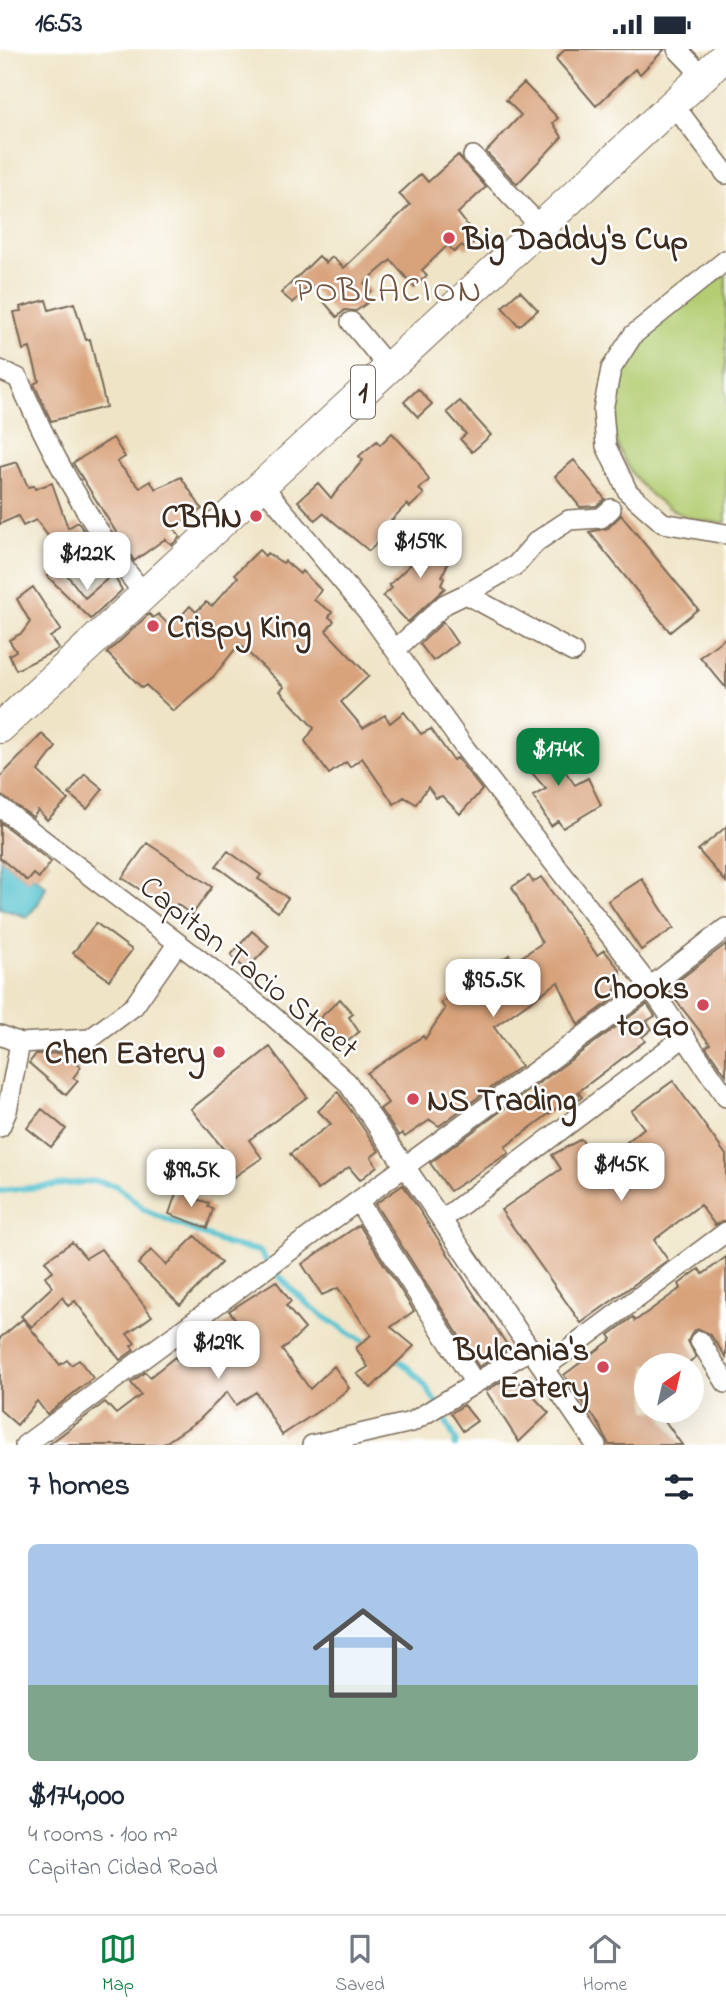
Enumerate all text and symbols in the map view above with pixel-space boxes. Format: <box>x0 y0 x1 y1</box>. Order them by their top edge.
text: 16:53 <box>35 6 83 44</box>
place label: Big Daddy's Cup <box>461 218 688 266</box>
marker: Big Daddy's Cup <box>441 230 457 246</box>
district label: POBLACION <box>295 267 483 318</box>
road number: 1 <box>351 365 375 419</box>
place label: CBAN <box>162 496 242 543</box>
marker: CBAN <box>248 508 264 524</box>
pin: $159K <box>371 521 469 580</box>
text: $159K <box>394 526 446 559</box>
pin: $122K <box>38 533 136 592</box>
text: $122K <box>59 538 115 571</box>
place label: Crispy King <box>167 606 311 654</box>
marker: Crispy King <box>145 618 161 634</box>
pin: $174K <box>509 729 607 788</box>
text: $174K <box>532 734 584 767</box>
street label: Capitan Tacio Street <box>128 865 368 1072</box>
pin: $95.5K <box>436 960 550 1019</box>
text: $95.5K <box>462 965 525 998</box>
place label: Chooks to Go <box>594 967 689 1051</box>
marker: Chooks to Go <box>695 997 711 1013</box>
place label: Chen Eatery <box>45 1032 205 1080</box>
marker: Chen Eatery <box>211 1044 227 1060</box>
place label: NS Trading <box>427 1079 577 1127</box>
marker: NS Trading <box>405 1091 421 1107</box>
pin: $145K <box>572 1143 670 1203</box>
pin: $99.5K <box>134 1149 248 1209</box>
text: $145K <box>593 1149 649 1182</box>
text: $99.5K <box>163 1155 219 1188</box>
pin: $129K <box>169 1321 267 1381</box>
text: $129K <box>193 1327 243 1360</box>
place label: Bulcania's Eatery <box>452 1329 589 1414</box>
north arrow <box>634 1353 704 1423</box>
map controls <box>634 1353 704 1423</box>
marker: Bulcania's Eatery <box>595 1359 611 1375</box>
text: 7 homes <box>28 1465 130 1509</box>
icon: filters <box>660 1468 698 1506</box>
icon: home <box>300 1590 426 1716</box>
text: $174,000 <box>28 1775 124 1819</box>
text: 4 rooms · 100 m² <box>28 1819 178 1852</box>
text: Capitan Cidad Road <box>28 1852 218 1885</box>
tab: Map <box>99 1930 137 1999</box>
tab: Saved <box>335 1930 385 1999</box>
tab: Home <box>583 1930 627 1999</box>

